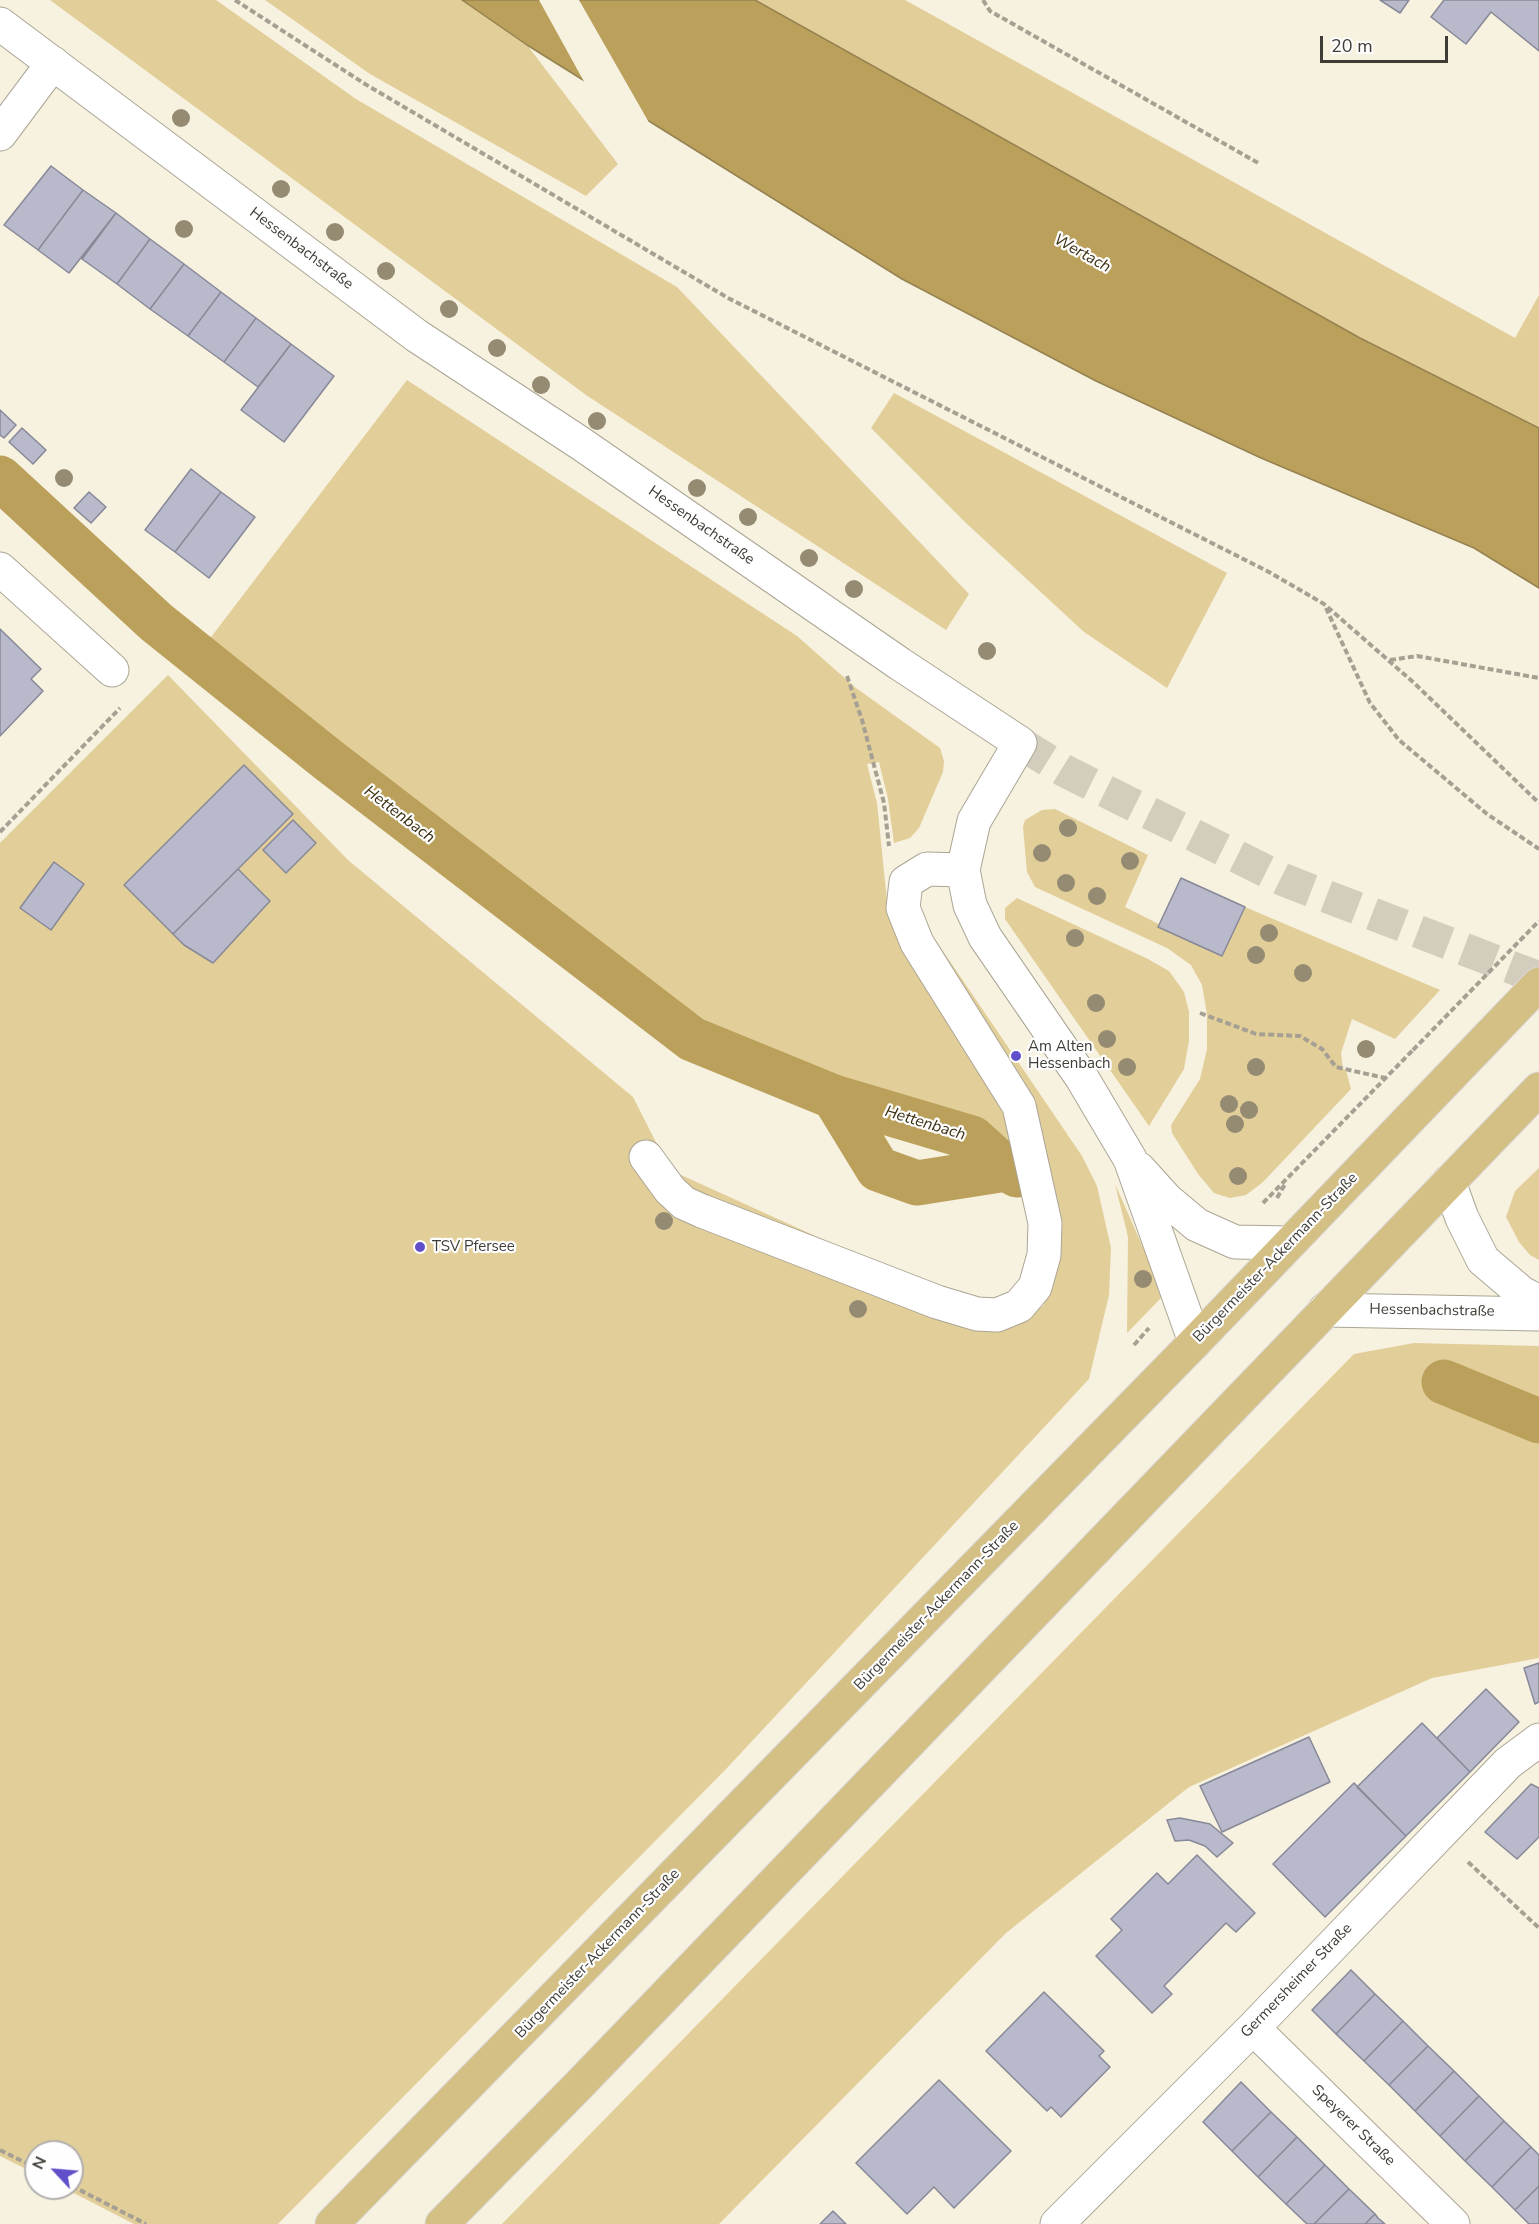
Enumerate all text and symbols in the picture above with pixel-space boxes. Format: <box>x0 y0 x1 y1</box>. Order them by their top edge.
scale bar <box>1323 24 1450 62</box>
text: 20 m <box>1331 34 1373 58</box>
street label: Hessenbachstraße <box>246 204 356 294</box>
water label: Wertach <box>1050 231 1114 277</box>
street label: Hessenbachstraße <box>645 483 757 569</box>
water label: Hettenbach <box>360 782 438 848</box>
place label: Am Alten Hessenbach <box>1028 1038 1110 1073</box>
marker: Am Alten Hessenbach <box>1009 1049 1023 1063</box>
water label: Hettenbach <box>882 1103 968 1145</box>
street label: Bürgermeister-Ackermann-Straße <box>1190 1169 1362 1347</box>
place label: TSV Pfersee <box>432 1238 515 1256</box>
marker: TSV Pfersee <box>413 1240 427 1254</box>
street label: Hessenbachstraße <box>1369 1301 1495 1321</box>
street label: Bürgermeister-Ackermann-Straße <box>851 1517 1023 1695</box>
street label: Bürgermeister-Ackermann-Straße <box>512 1865 684 2043</box>
street label: Germersheimer Straße <box>1238 1920 1356 2042</box>
street label: Speyerer Straße <box>1308 2082 1398 2170</box>
north arrow <box>24 2140 84 2200</box>
text: N <box>27 2153 52 2173</box>

